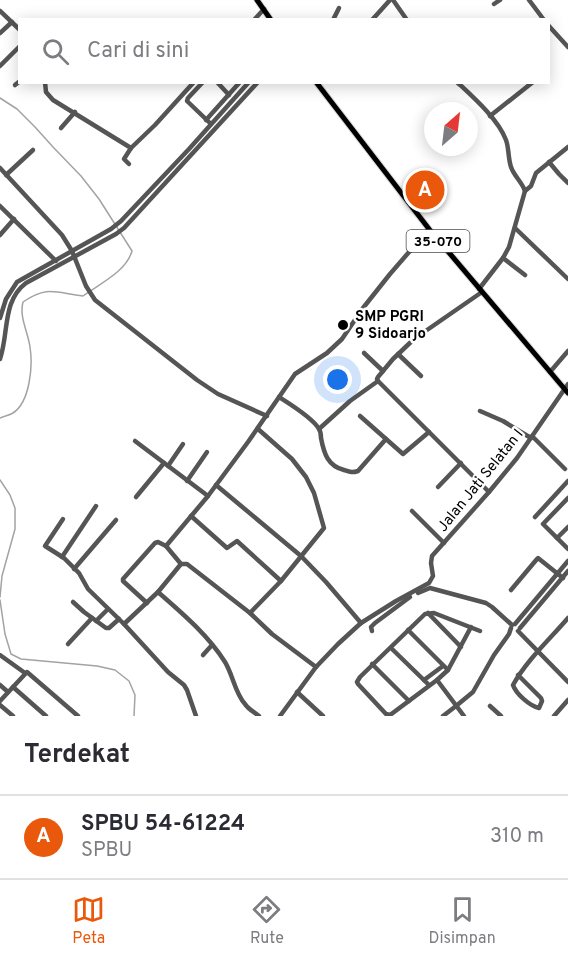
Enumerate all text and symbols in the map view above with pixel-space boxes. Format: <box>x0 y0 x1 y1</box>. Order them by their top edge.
search box <box>18 18 550 84</box>
icon: search <box>39 35 72 68</box>
text: Cari di sini <box>87 38 189 65</box>
north arrow <box>424 102 478 156</box>
pin: A <box>406 168 444 213</box>
road number: 35-070 <box>406 230 470 252</box>
place label: SMP PGRI 9 Sidoarjo <box>355 308 426 344</box>
marker: SMP PGRI 9 Sidoarjo <box>336 318 350 332</box>
your location <box>323 365 352 394</box>
street label: Jalan Jati Selatan I <box>434 426 528 536</box>
text: Terdekat <box>24 739 130 772</box>
text: SPBU 54-61224 <box>81 811 245 838</box>
text: A <box>36 824 51 850</box>
text: 310 m <box>490 824 544 850</box>
text: SPBU <box>81 838 132 864</box>
tab: Peta <box>72 893 105 949</box>
tab: Rute <box>250 893 284 949</box>
tab: Disimpan <box>428 893 496 949</box>

